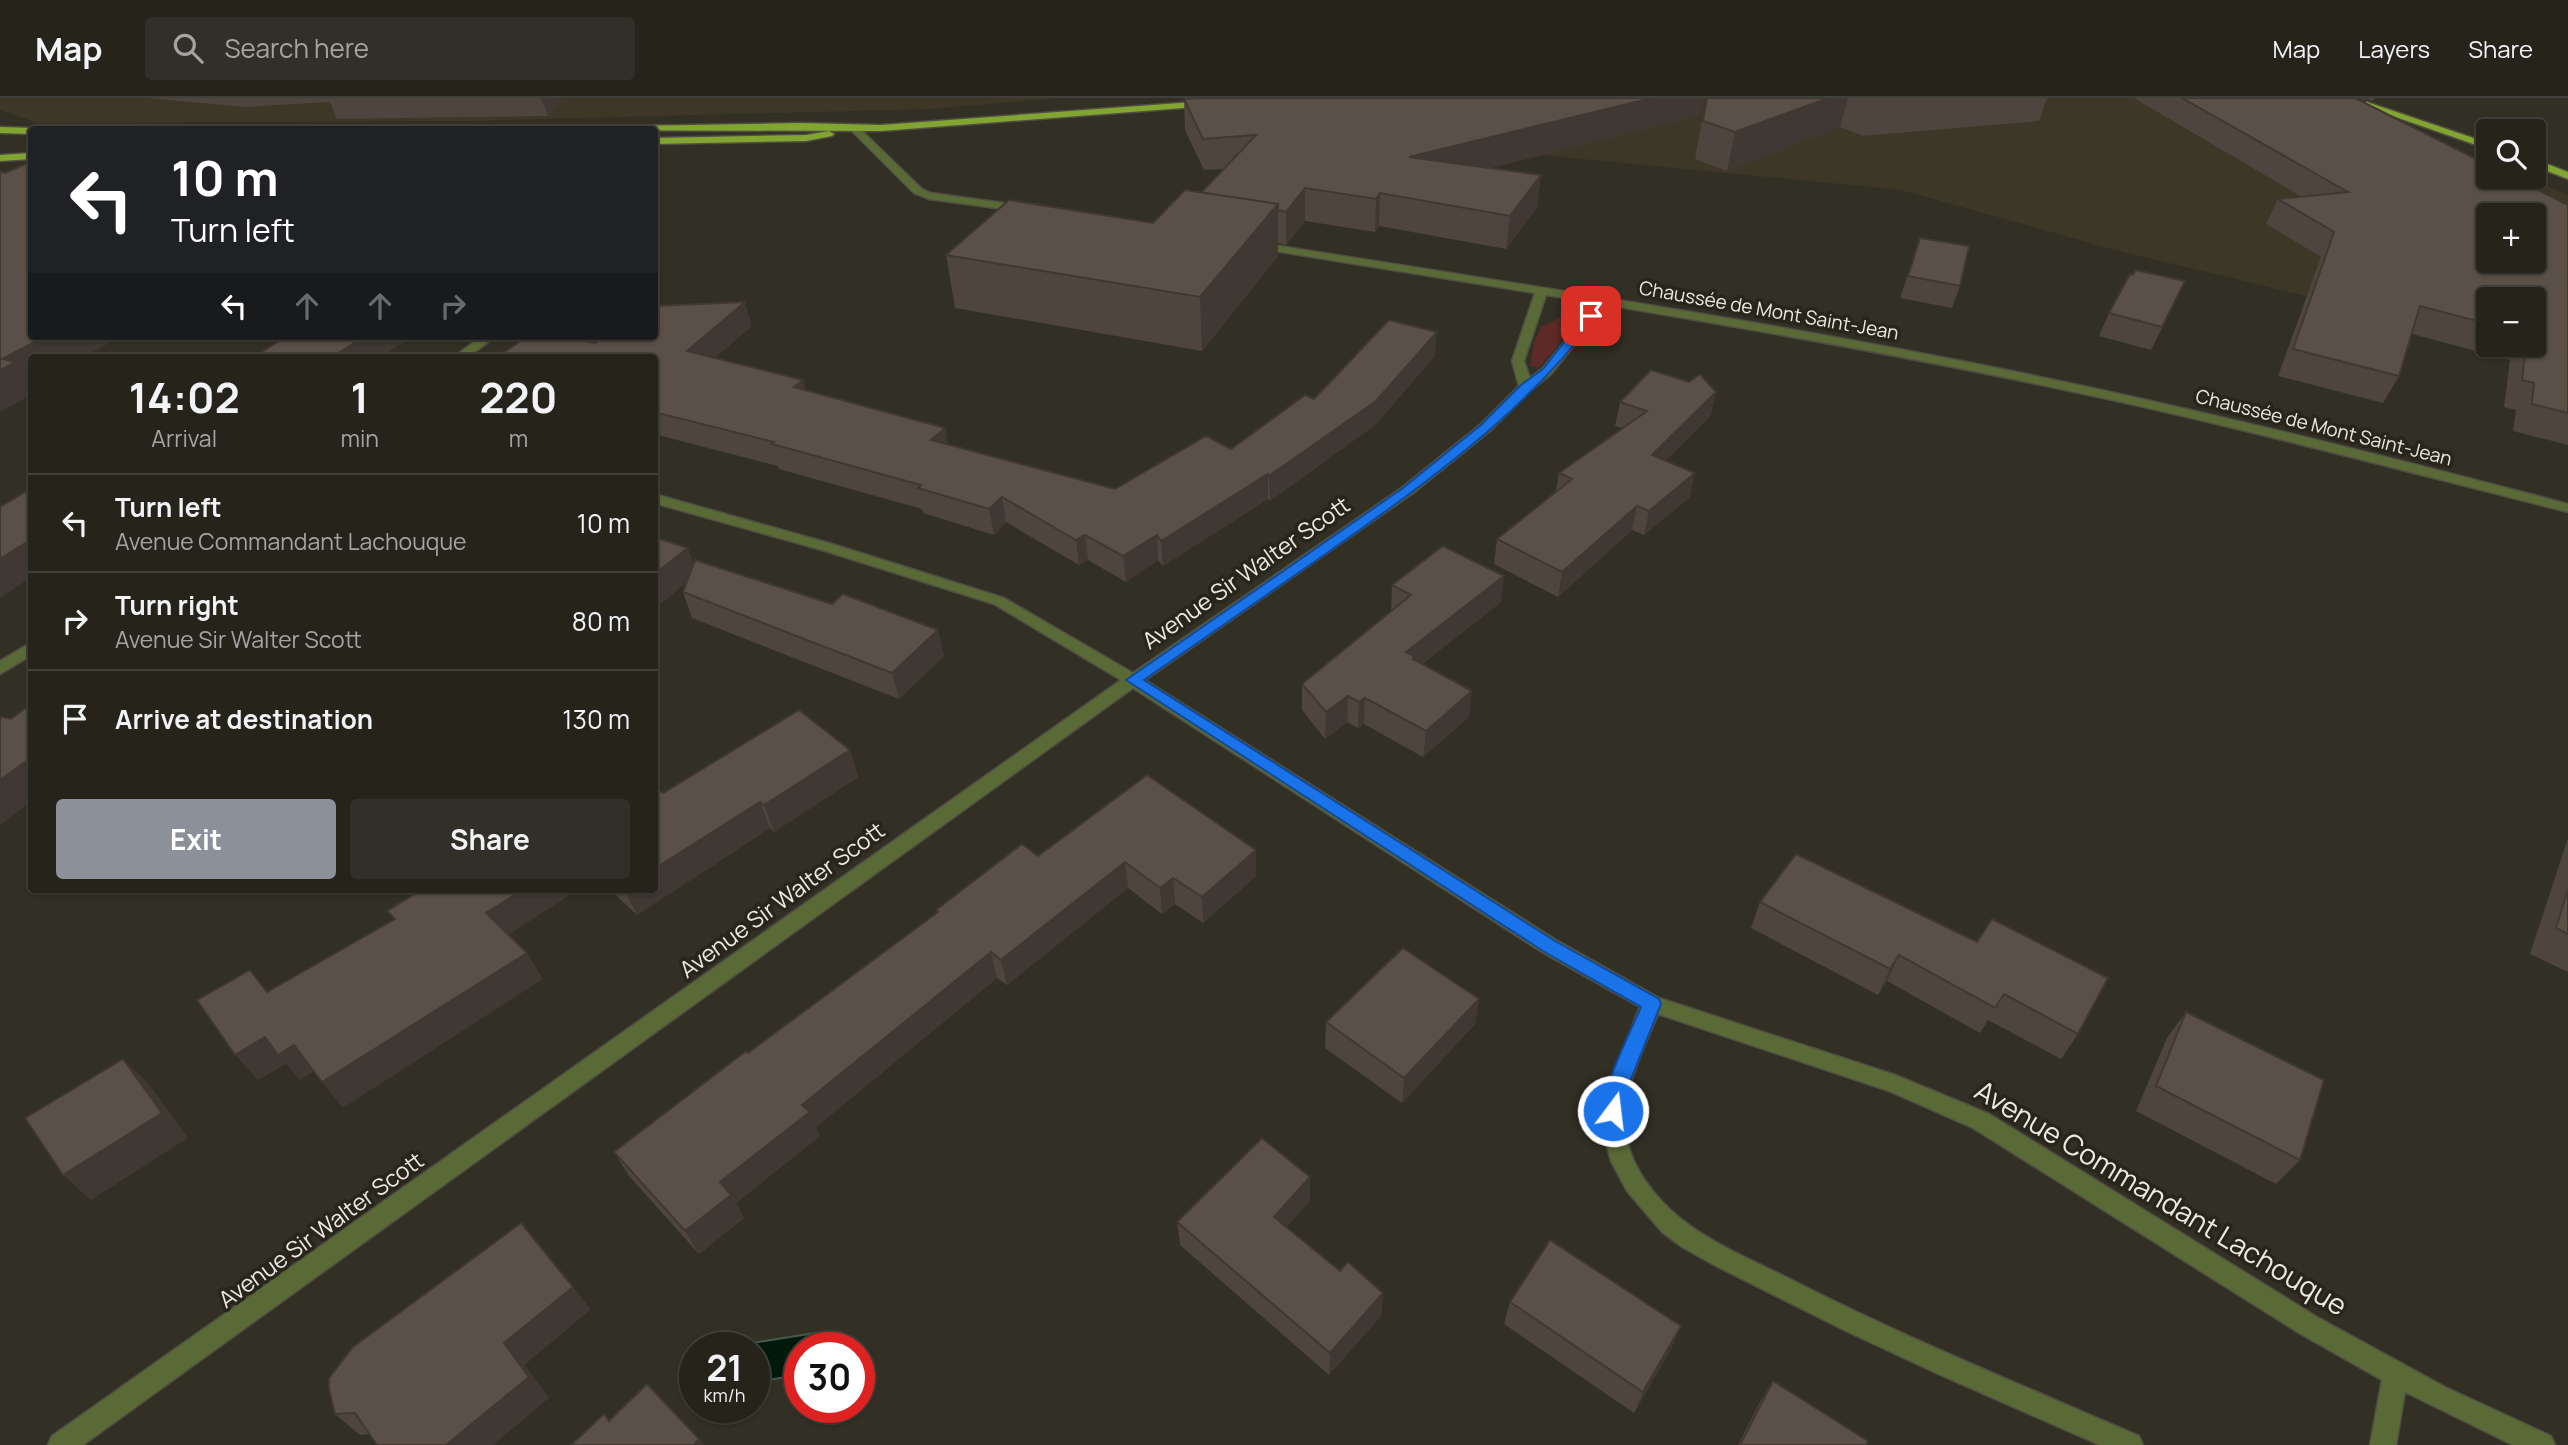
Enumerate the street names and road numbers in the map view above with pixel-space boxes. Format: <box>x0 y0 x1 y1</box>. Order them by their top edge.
street label: Chaussée de Mont Saint-Jean <box>1637 274 1901 346</box>
street label: Chaussée de Mont Saint-Jean <box>2193 383 2455 471</box>
street label: Avenue Sir Walter Scott <box>1135 488 1356 656</box>
street label: Avenue Sir Walter Scott <box>672 814 891 985</box>
street label: Avenue Commandant Lachouque <box>1968 1071 2355 1324</box>
street label: Avenue Sir Walter Scott <box>211 1144 430 1315</box>

